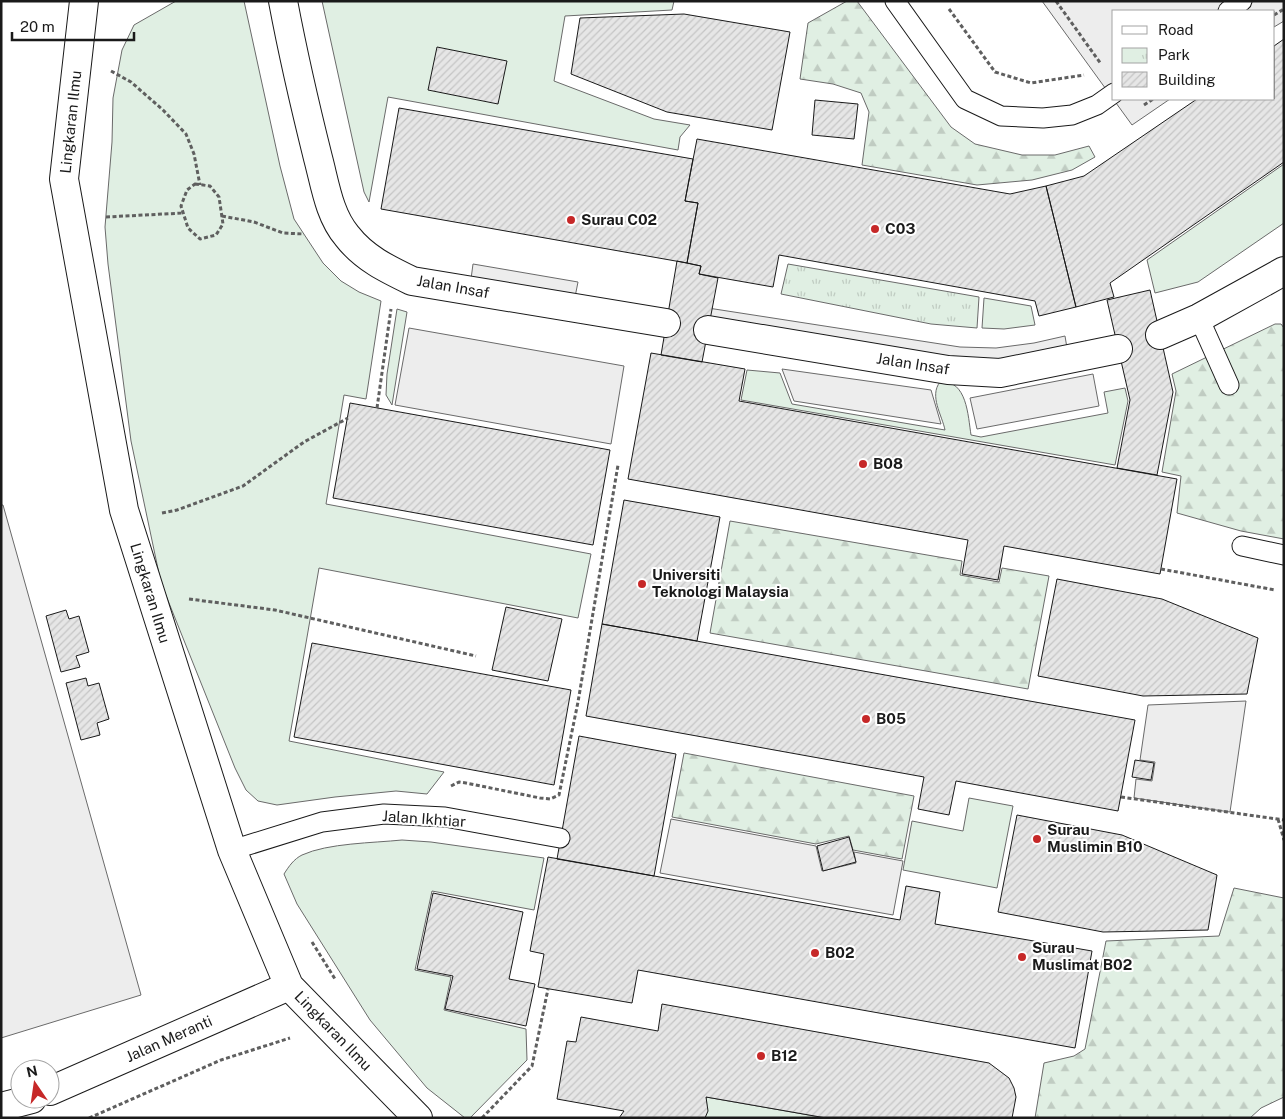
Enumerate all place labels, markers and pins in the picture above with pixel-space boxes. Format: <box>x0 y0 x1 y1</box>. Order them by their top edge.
place label: Surau C02 <box>581 211 657 228</box>
marker: Surau C02 <box>565 214 577 226</box>
place label: C03 <box>885 220 915 237</box>
marker: C03 <box>869 223 881 235</box>
place label: B08 <box>873 455 903 472</box>
marker: B08 <box>857 458 869 470</box>
place label: Universiti Teknologi Malaysia <box>652 566 789 600</box>
marker: Universiti Teknologi Malaysia <box>636 578 648 590</box>
place label: B05 <box>876 710 906 727</box>
marker: B05 <box>860 713 872 725</box>
place label: Surau Muslimin B10 <box>1047 821 1143 855</box>
marker: Surau Muslimin B10 <box>1031 833 1043 845</box>
place label: Surau Muslimat B02 <box>1032 939 1132 973</box>
place label: B02 <box>825 944 854 961</box>
marker: B02 <box>809 947 821 959</box>
marker: Surau Muslimat B02 <box>1016 951 1028 963</box>
place label: B12 <box>771 1047 797 1064</box>
marker: B12 <box>755 1050 767 1062</box>

